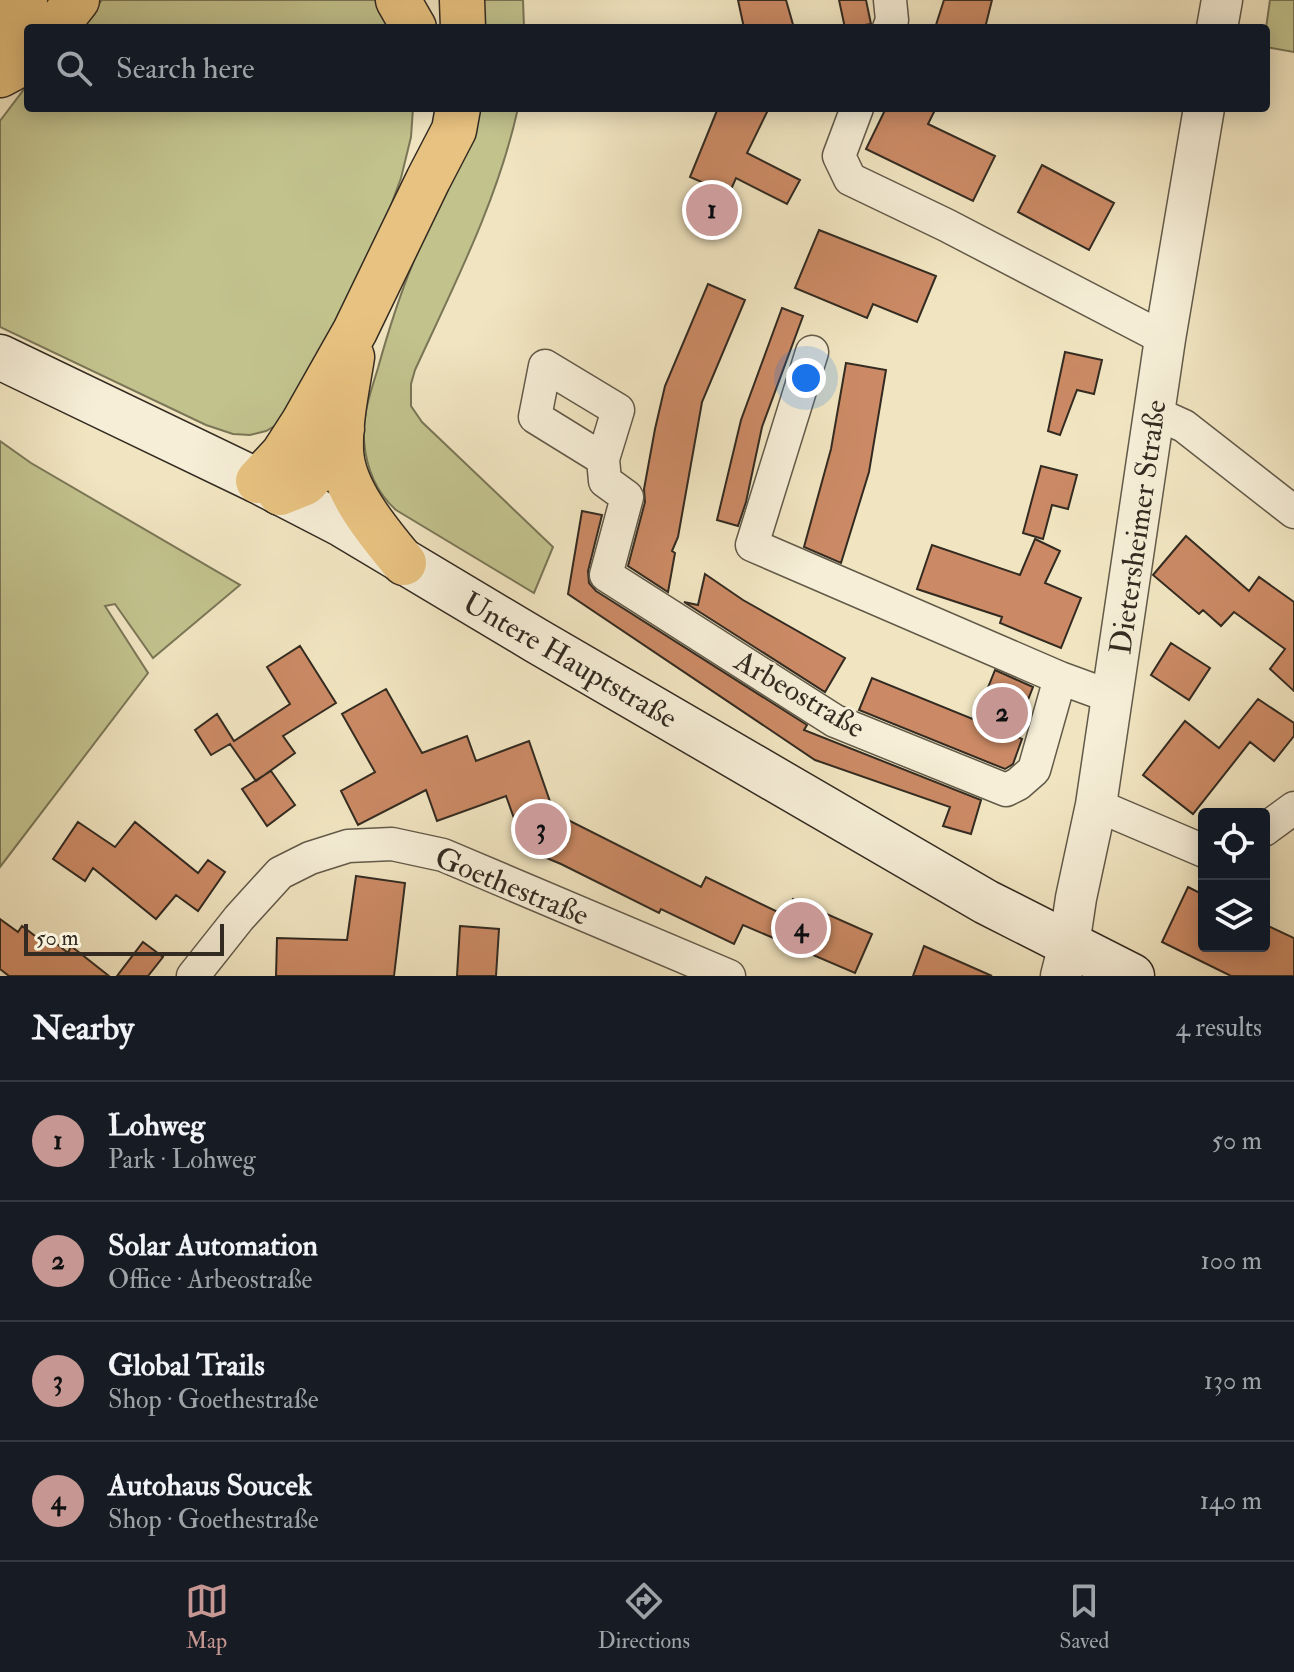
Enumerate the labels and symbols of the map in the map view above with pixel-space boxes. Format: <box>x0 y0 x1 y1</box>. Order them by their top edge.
pin: 1 <box>686 180 738 240</box>
your location <box>786 358 826 398</box>
street label: Dietersheimer Straße <box>1102 397 1175 657</box>
street label: Untere Hauptstraße <box>456 584 684 737</box>
street label: Arbeostraße <box>727 642 871 747</box>
pin: 2 <box>976 683 1028 743</box>
pin: 3 <box>515 799 567 859</box>
street label: Goethestraße <box>430 839 594 934</box>
pin: 4 <box>775 898 827 958</box>
scale bar <box>24 920 224 956</box>

